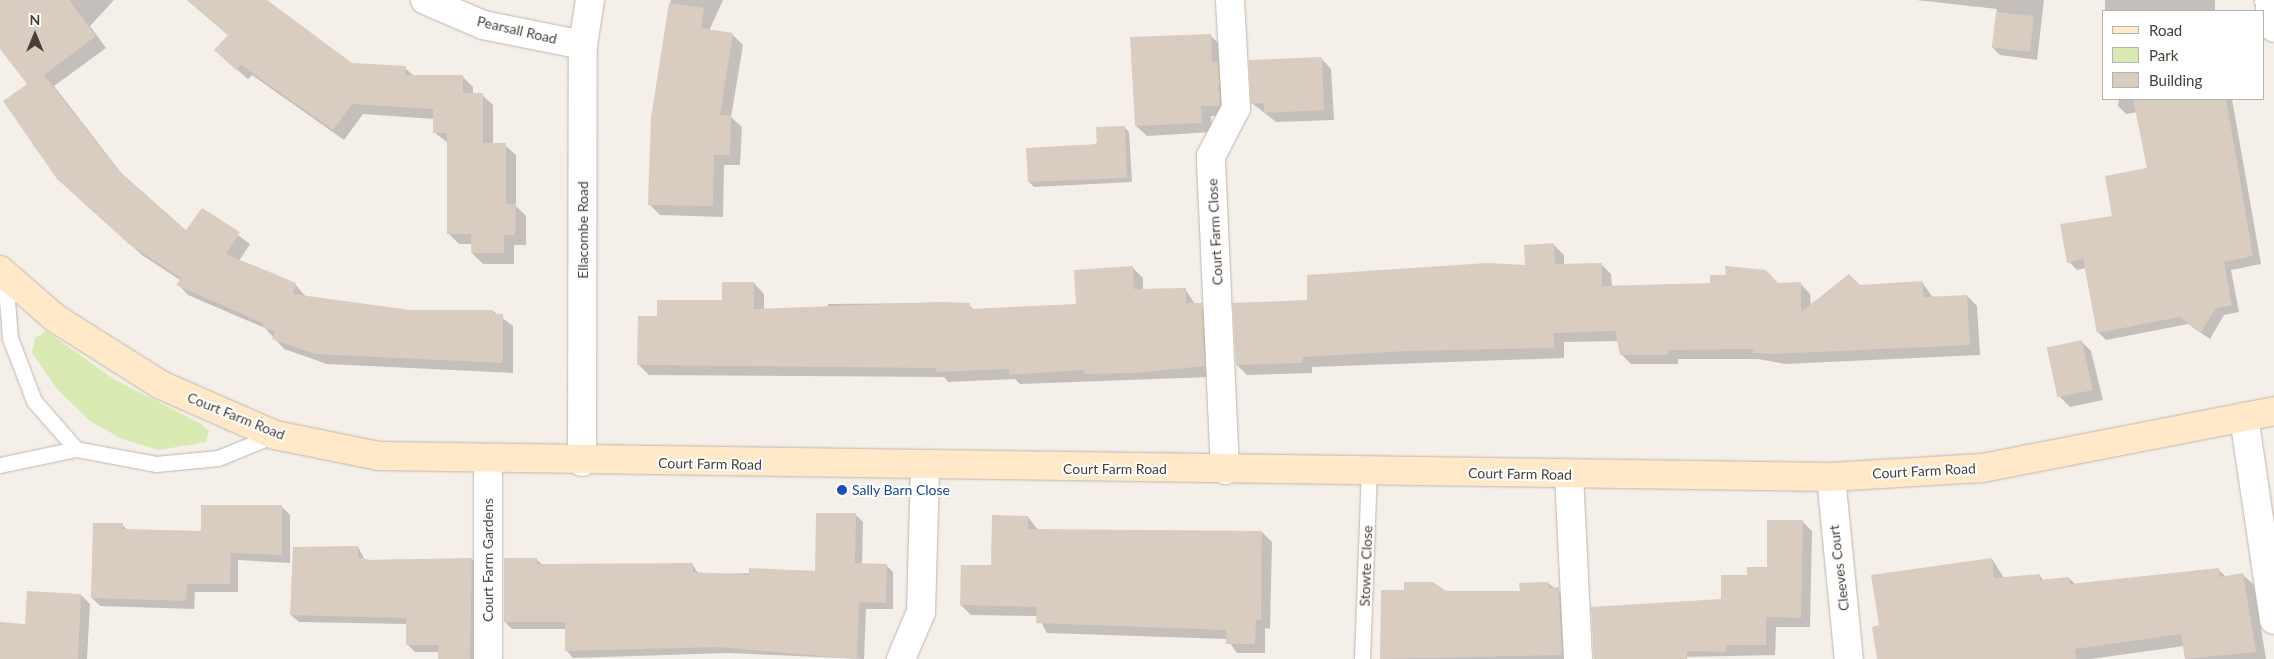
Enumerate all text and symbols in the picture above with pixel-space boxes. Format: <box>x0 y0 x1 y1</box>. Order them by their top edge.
north arrow <box>10 10 60 60</box>
legend <box>2102 10 2264 100</box>
text: N <box>30 11 40 28</box>
street label: Pearsall Road <box>475 13 559 47</box>
text: Road <box>2149 21 2182 39</box>
text: Park <box>2149 46 2178 64</box>
text: Building <box>2149 71 2202 89</box>
street label: Court Farm Close <box>1204 178 1226 286</box>
street label: Ellacombe Road <box>575 181 591 279</box>
street label: Court Farm Road <box>185 389 287 443</box>
street label: Court Farm Road <box>658 455 762 473</box>
street label: Court Farm Road <box>1872 460 1976 482</box>
street label: Court Farm Road <box>1063 461 1167 477</box>
street label: Court Farm Road <box>1468 465 1572 483</box>
place label: Sally Barn Close <box>852 482 950 498</box>
marker: Sally Barn Close <box>836 484 848 496</box>
street label: Court Farm Gardens <box>480 498 496 622</box>
street label: Cleeves Court <box>1825 524 1853 612</box>
street label: Stowte Close <box>1356 525 1376 607</box>

